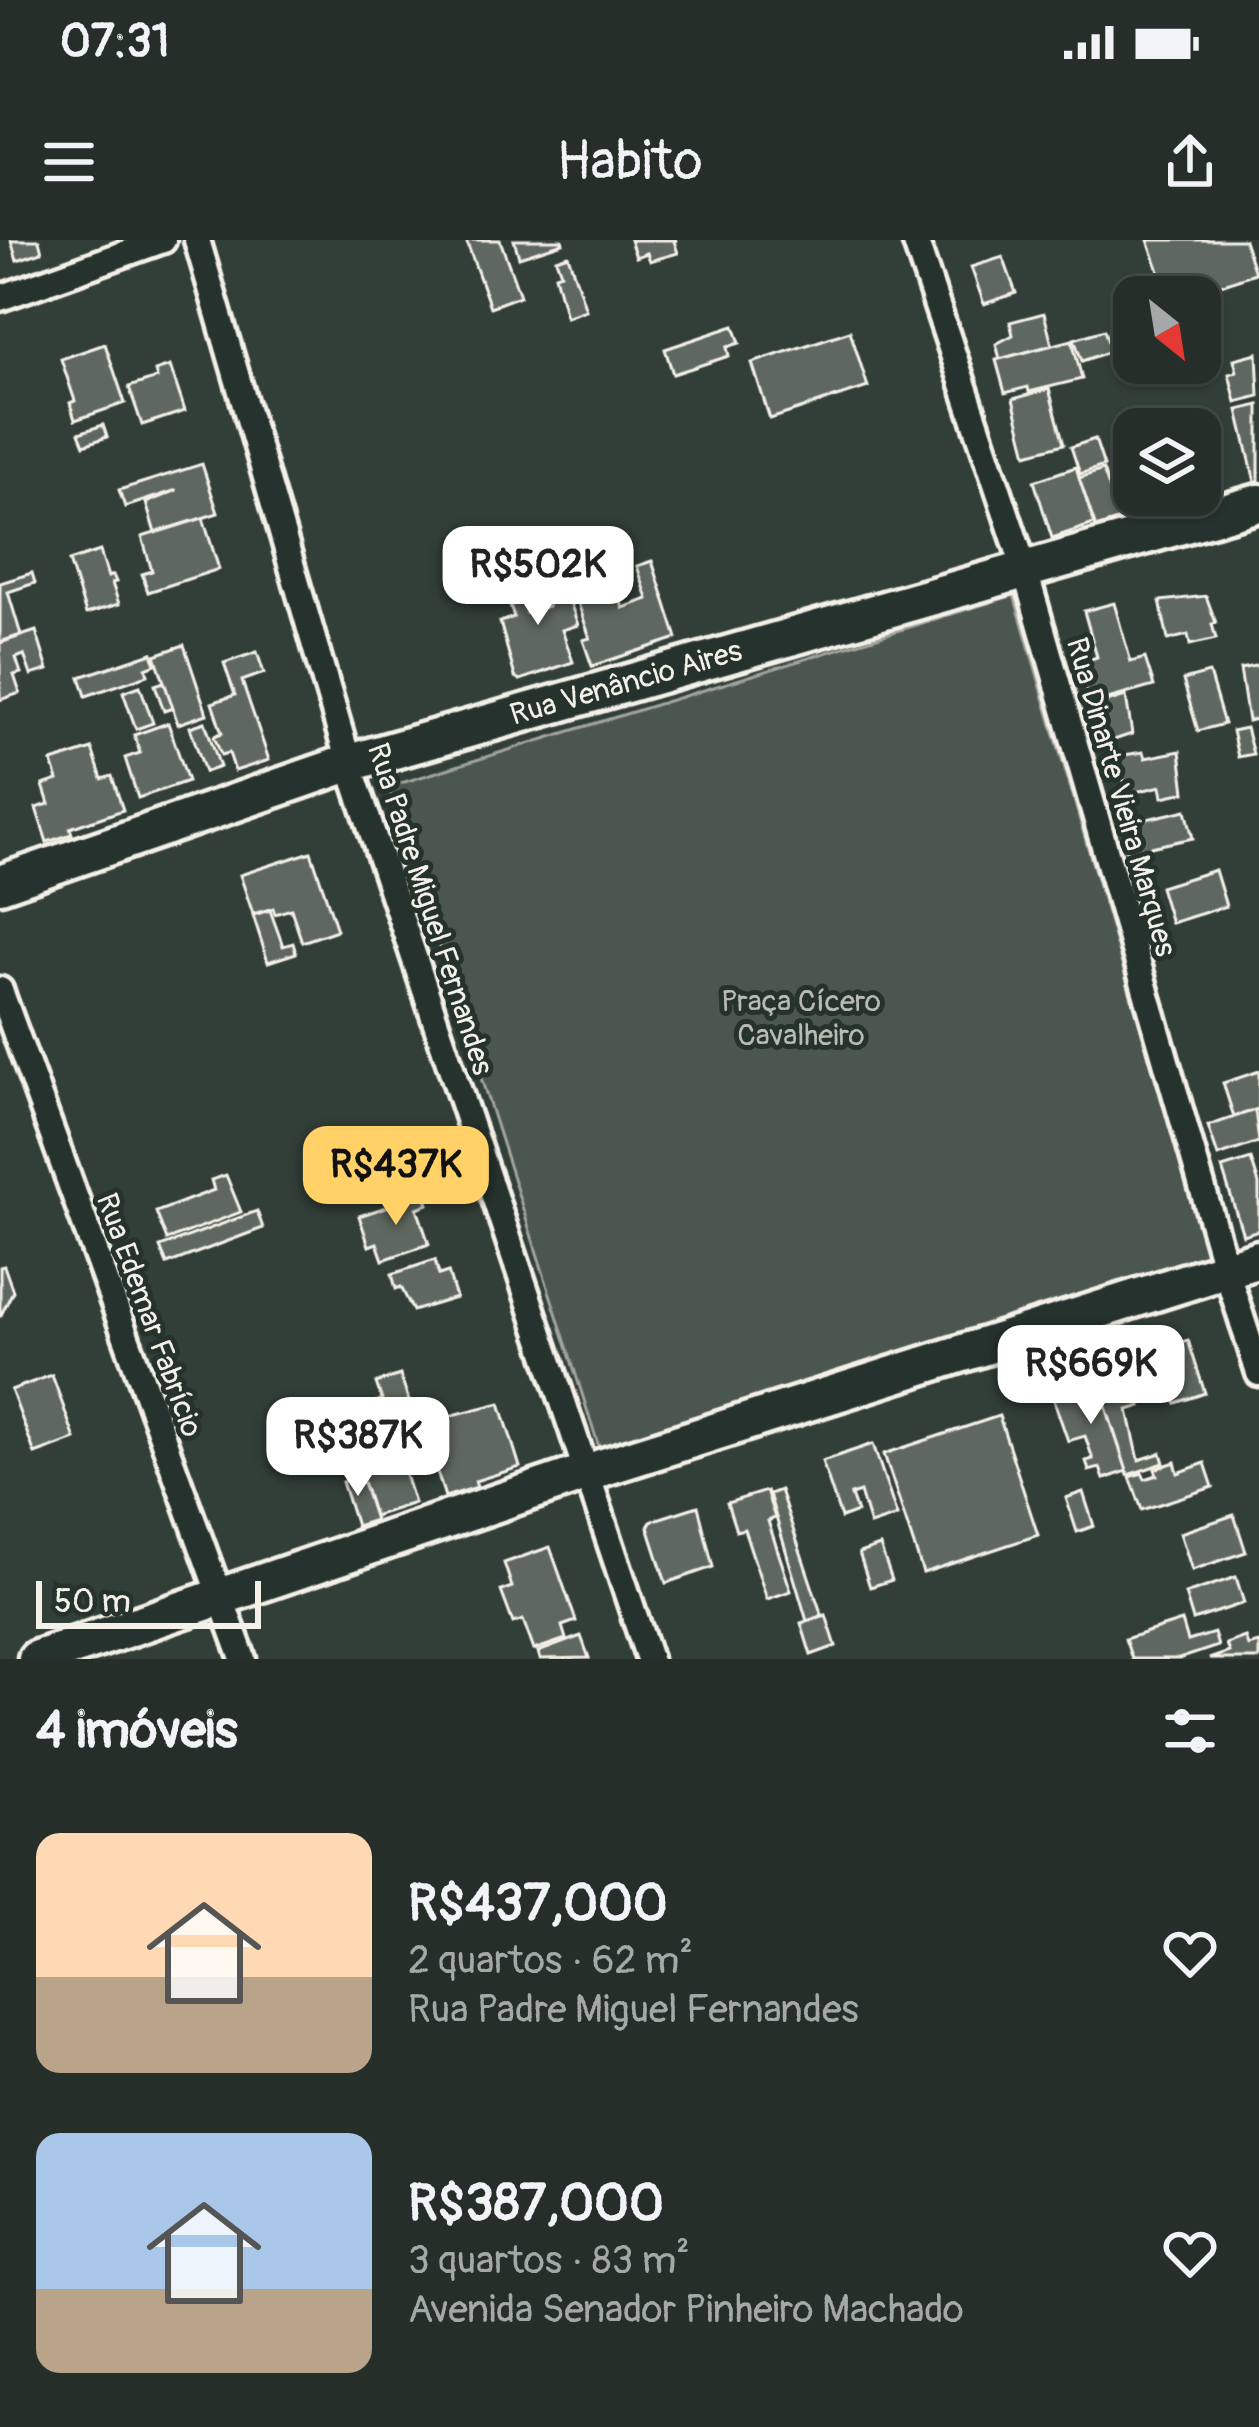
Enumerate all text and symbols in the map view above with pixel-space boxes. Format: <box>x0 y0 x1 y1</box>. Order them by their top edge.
text: 07:31 <box>60 14 169 70</box>
text: Habito <box>556 128 703 196</box>
icon: menu <box>36 129 102 195</box>
icon: share <box>1157 129 1223 195</box>
north arrow <box>1113 276 1221 384</box>
map controls <box>1113 276 1221 516</box>
button: layers <box>1113 408 1221 516</box>
pin: R$502K <box>440 526 636 628</box>
text: R$502K <box>470 540 606 589</box>
street label: Rua Venâncio Aires <box>506 632 746 734</box>
street label: Rua Dinarte Vieira Marques <box>1058 633 1184 961</box>
street label: Rua Padre Miguel Fernandes <box>359 738 501 1080</box>
park label: Praça Cícero Cavalheiro <box>721 983 881 1054</box>
pin: R$437K <box>298 1126 494 1228</box>
text: R$437K <box>330 1140 462 1189</box>
street label: Rua Edemar Fabrício <box>88 1188 210 1442</box>
pin: R$669K <box>993 1325 1189 1427</box>
text: R$669K <box>1025 1339 1157 1388</box>
pin: R$387K <box>260 1397 456 1499</box>
text: R$387K <box>293 1411 423 1460</box>
scale bar <box>36 1575 261 1628</box>
text: 50 m <box>54 1581 131 1622</box>
icon: filters <box>1157 1698 1223 1764</box>
text: 4 imóveis <box>36 1699 238 1763</box>
text: R$437,000 <box>408 1872 668 1936</box>
icon: home <box>132 1881 276 2025</box>
icon: heart <box>1157 1920 1223 1986</box>
text: 2 quartos · 62 m² <box>408 1936 693 1985</box>
text: Rua Padre Miguel Fernandes <box>408 1985 859 2034</box>
text: R$387,000 <box>408 2172 664 2236</box>
icon: home <box>132 2181 276 2325</box>
icon: heart <box>1157 2220 1223 2286</box>
text: 3 quartos · 83 m² <box>408 2236 690 2285</box>
text: Avenida Senador Pinheiro Machado <box>408 2285 964 2334</box>

